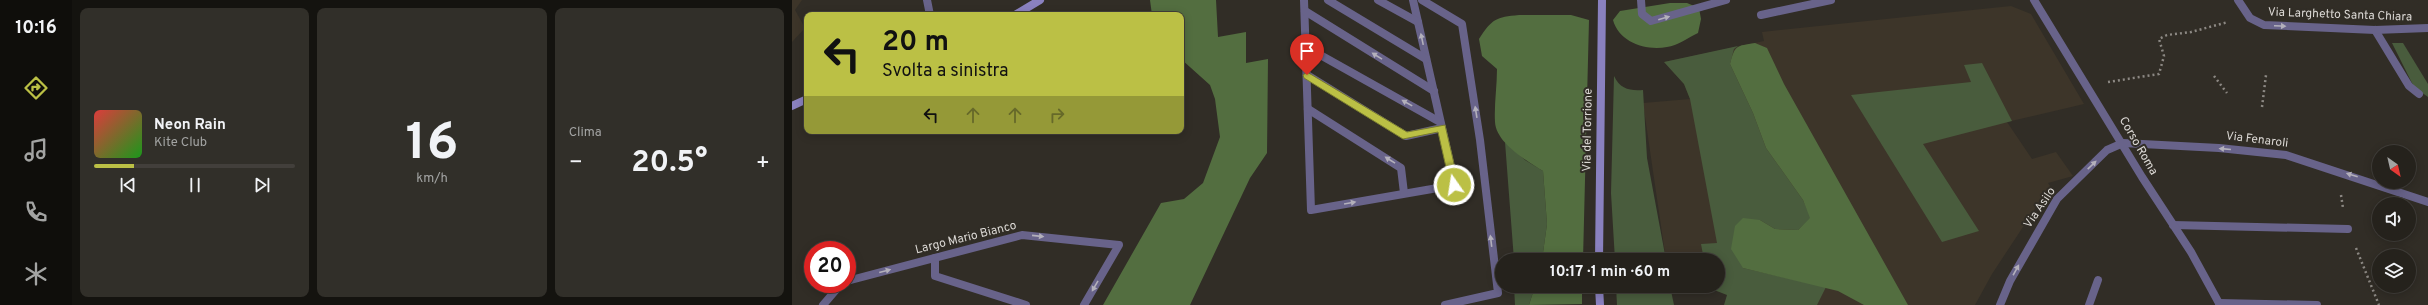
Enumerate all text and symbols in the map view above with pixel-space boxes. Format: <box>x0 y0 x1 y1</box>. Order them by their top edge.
street label: Via Larghetto Santa Chiara <box>2268 4 2412 26</box>
one-way arrow <box>1658 15 1670 21</box>
text: 10:16 <box>15 17 57 40</box>
one-way arrow <box>2274 22 2286 29</box>
text: 20 m <box>882 25 949 61</box>
icon: left <box>816 28 868 80</box>
one-way arrow <box>1418 33 1424 45</box>
pin <box>1290 34 1324 75</box>
icon: arrive <box>1296 40 1318 62</box>
one-way arrow <box>1371 52 1383 59</box>
text: Svolta a sinistra <box>882 60 1009 83</box>
icon: directions <box>22 74 50 102</box>
street label: Via del Torrione <box>1579 88 1597 172</box>
one-way arrow <box>1401 100 1412 106</box>
icon: left <box>920 104 942 126</box>
icon: ahead <box>962 104 984 126</box>
icon: ahead <box>1004 104 1026 126</box>
icon: right <box>1046 104 1068 126</box>
one-way arrow <box>1472 105 1478 118</box>
text: 16 <box>406 112 458 178</box>
street label: Corso Roma <box>2115 114 2161 178</box>
text: Neon Rain <box>154 116 226 135</box>
text: Clima <box>569 125 602 141</box>
street label: Via Fenaroli <box>2225 128 2289 152</box>
text: Kite Club <box>154 135 207 151</box>
icon: music <box>22 136 50 164</box>
text: 20.5° <box>631 145 707 182</box>
one-way arrow <box>2219 145 2231 152</box>
north arrow <box>2372 145 2416 189</box>
map controls <box>2372 145 2416 293</box>
text: − <box>569 150 583 177</box>
text: + <box>756 150 770 177</box>
one-way arrow <box>1384 157 1396 164</box>
one-way arrow <box>2087 160 2097 170</box>
position arrow <box>1433 164 1475 206</box>
text: km/h <box>416 171 448 187</box>
one-way arrow <box>2345 172 2357 178</box>
icon: previous <box>117 174 139 196</box>
icon: pause <box>184 174 206 196</box>
icon: next <box>251 174 273 196</box>
street label: Via Asilo <box>2020 184 2060 232</box>
button: sound <box>2372 197 2416 241</box>
icon: phone <box>22 198 50 226</box>
one-way arrow <box>1344 200 1356 206</box>
street label: Largo Mario Bianco <box>914 218 1019 258</box>
one-way arrow <box>1032 233 1044 240</box>
one-way arrow <box>1488 234 1495 247</box>
speed limit sign: 20 <box>804 241 856 293</box>
button: layers <box>2372 249 2416 293</box>
icon: climate <box>22 260 50 288</box>
text: 10:17 · 1 min · 60 m <box>1550 263 1670 282</box>
one-way arrow <box>2013 264 2020 275</box>
one-way arrow <box>879 268 891 274</box>
one-way arrow <box>1091 280 1098 292</box>

